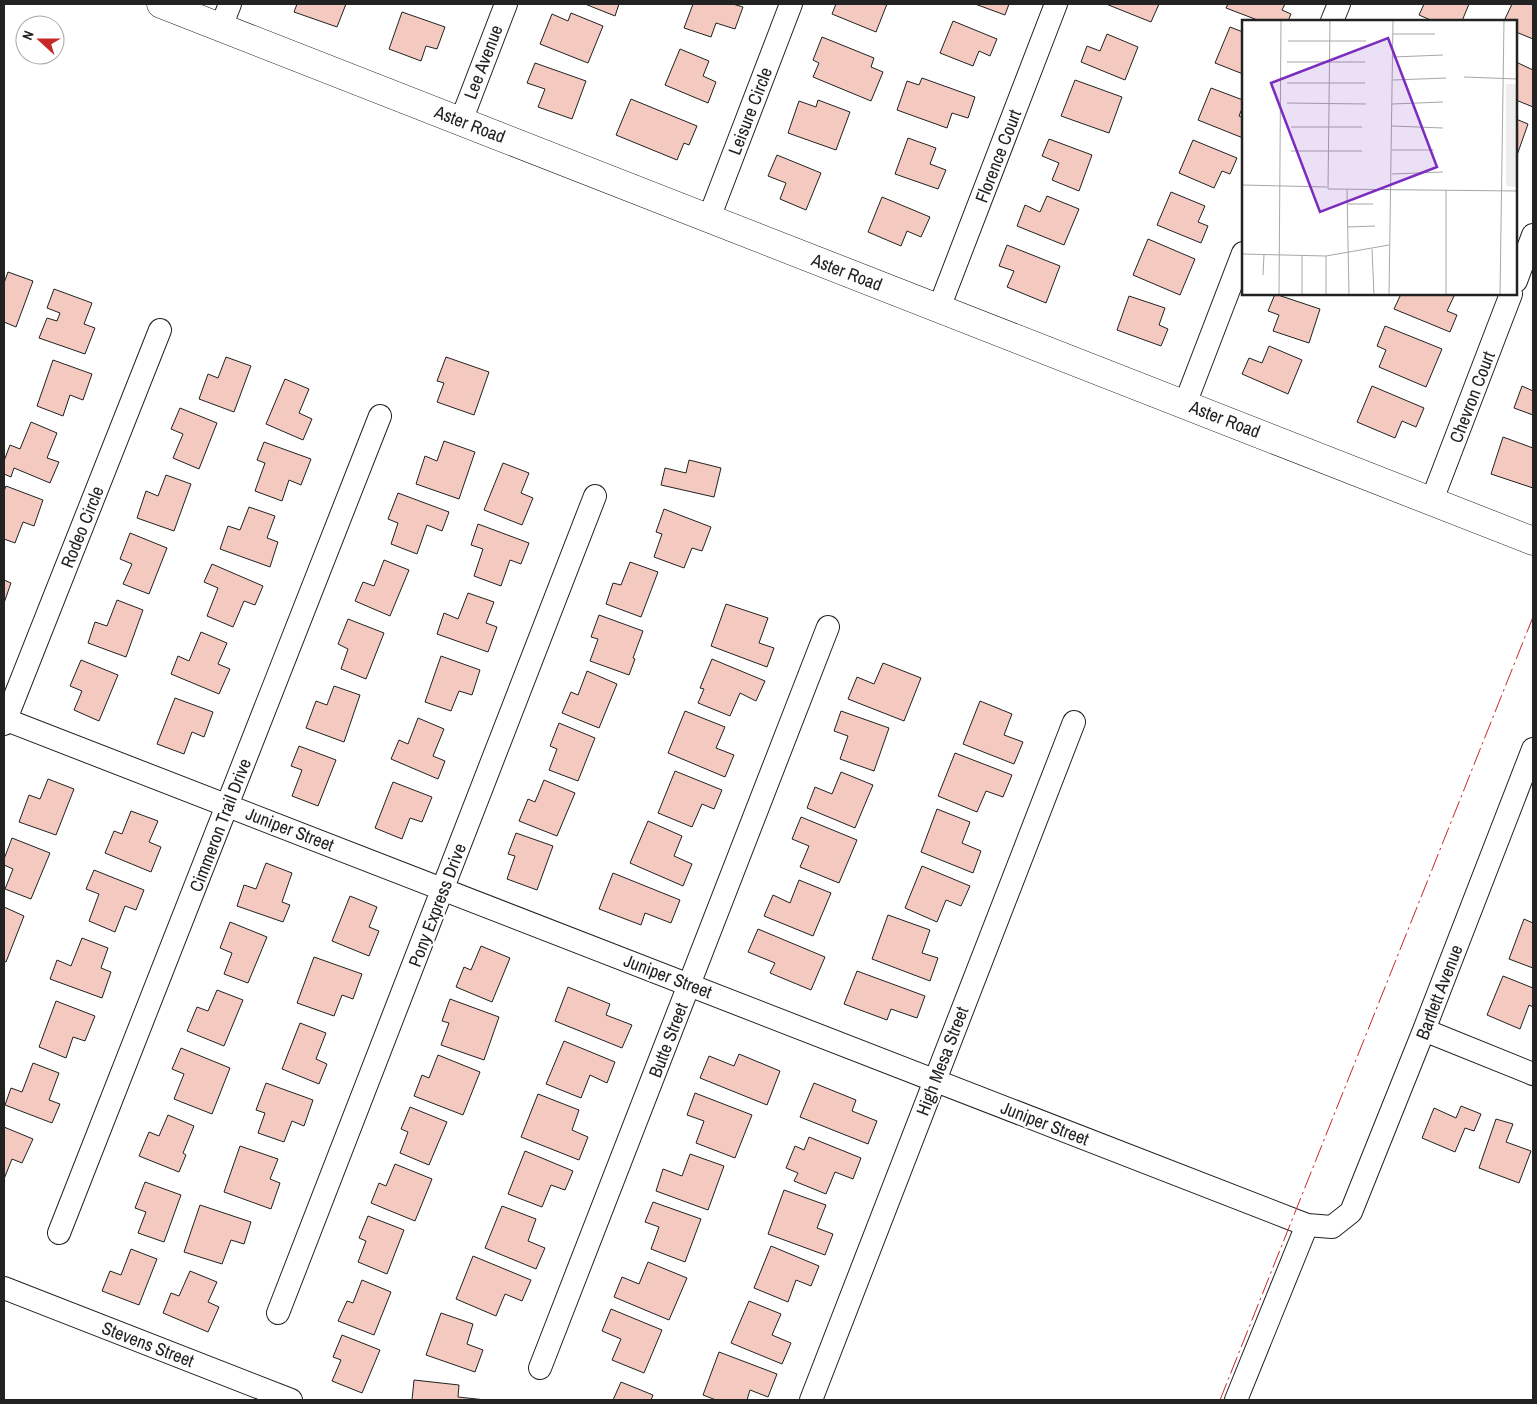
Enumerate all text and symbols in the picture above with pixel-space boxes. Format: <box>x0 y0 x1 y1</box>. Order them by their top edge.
north arrow <box>15 15 65 65</box>
inset map <box>1242 20 1517 295</box>
street label: Lee Avenue <box>457 21 509 103</box>
text: N <box>18 28 38 42</box>
street label: Leisure Circle <box>722 64 778 158</box>
street label: Aster Road <box>430 99 509 149</box>
street label: Florence Court <box>969 106 1027 206</box>
street label: Aster Road <box>807 247 886 297</box>
street label: Chevron Court <box>1443 348 1501 446</box>
street label: Aster Road <box>1185 394 1264 444</box>
street label: Rodeo Circle <box>54 482 110 572</box>
street label: Cimmeron Trail Drive <box>183 755 257 895</box>
street label: Juniper Street <box>242 801 338 857</box>
street label: Pony Express Drive <box>402 840 472 970</box>
street label: Bartlett Avenue <box>1409 941 1469 1043</box>
street label: Juniper Street <box>620 948 716 1004</box>
street label: Butte Street <box>642 999 694 1081</box>
street label: High Mesa Street <box>910 1003 974 1119</box>
street label: Juniper Street <box>997 1095 1093 1151</box>
street label: Stevens Street <box>98 1315 198 1373</box>

